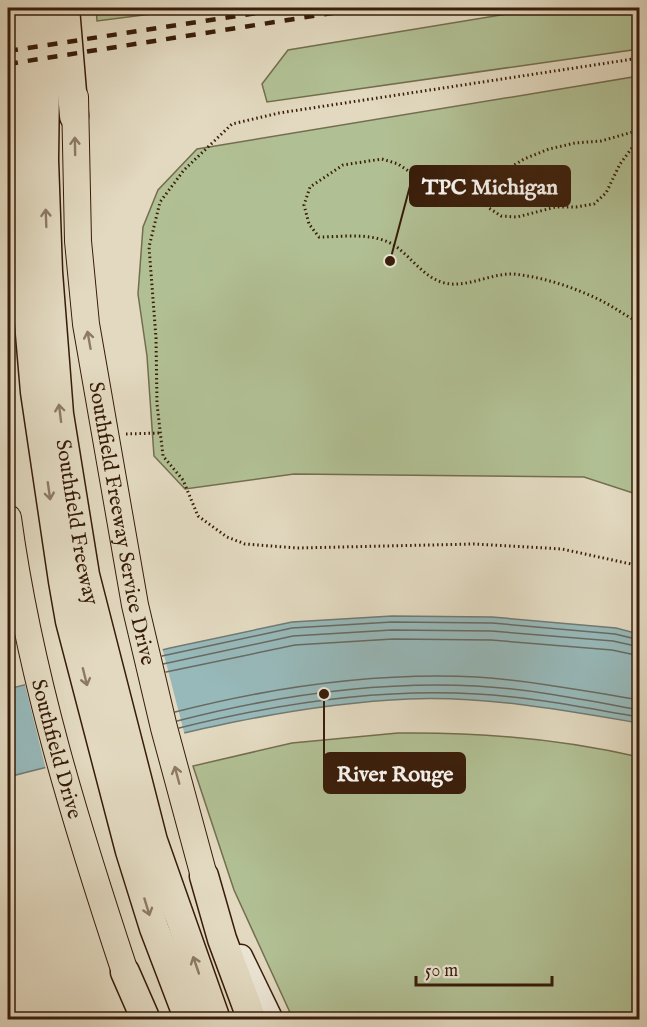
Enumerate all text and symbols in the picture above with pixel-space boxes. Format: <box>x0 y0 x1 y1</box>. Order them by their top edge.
one-way arrow <box>70 136 81 156</box>
callout: TPC Michigan <box>410 166 570 206</box>
text: TPC Michigan <box>421 174 558 202</box>
one-way arrow <box>40 209 52 229</box>
one-way arrow <box>83 331 94 350</box>
street label: Southfield Freeway Service Drive <box>81 380 161 668</box>
one-way arrow <box>54 403 65 423</box>
street label: Southfield Freeway <box>48 437 104 609</box>
one-way arrow <box>44 481 55 501</box>
one-way arrow <box>79 668 91 687</box>
street label: Southfield Drive <box>24 676 88 822</box>
callout: River Rouge <box>324 753 465 793</box>
text: River Rouge <box>337 761 453 789</box>
one-way arrow <box>171 766 182 785</box>
one-way arrow <box>142 897 153 916</box>
scale bar <box>416 949 552 987</box>
one-way arrow <box>189 956 200 975</box>
text: 50 m <box>425 960 458 983</box>

